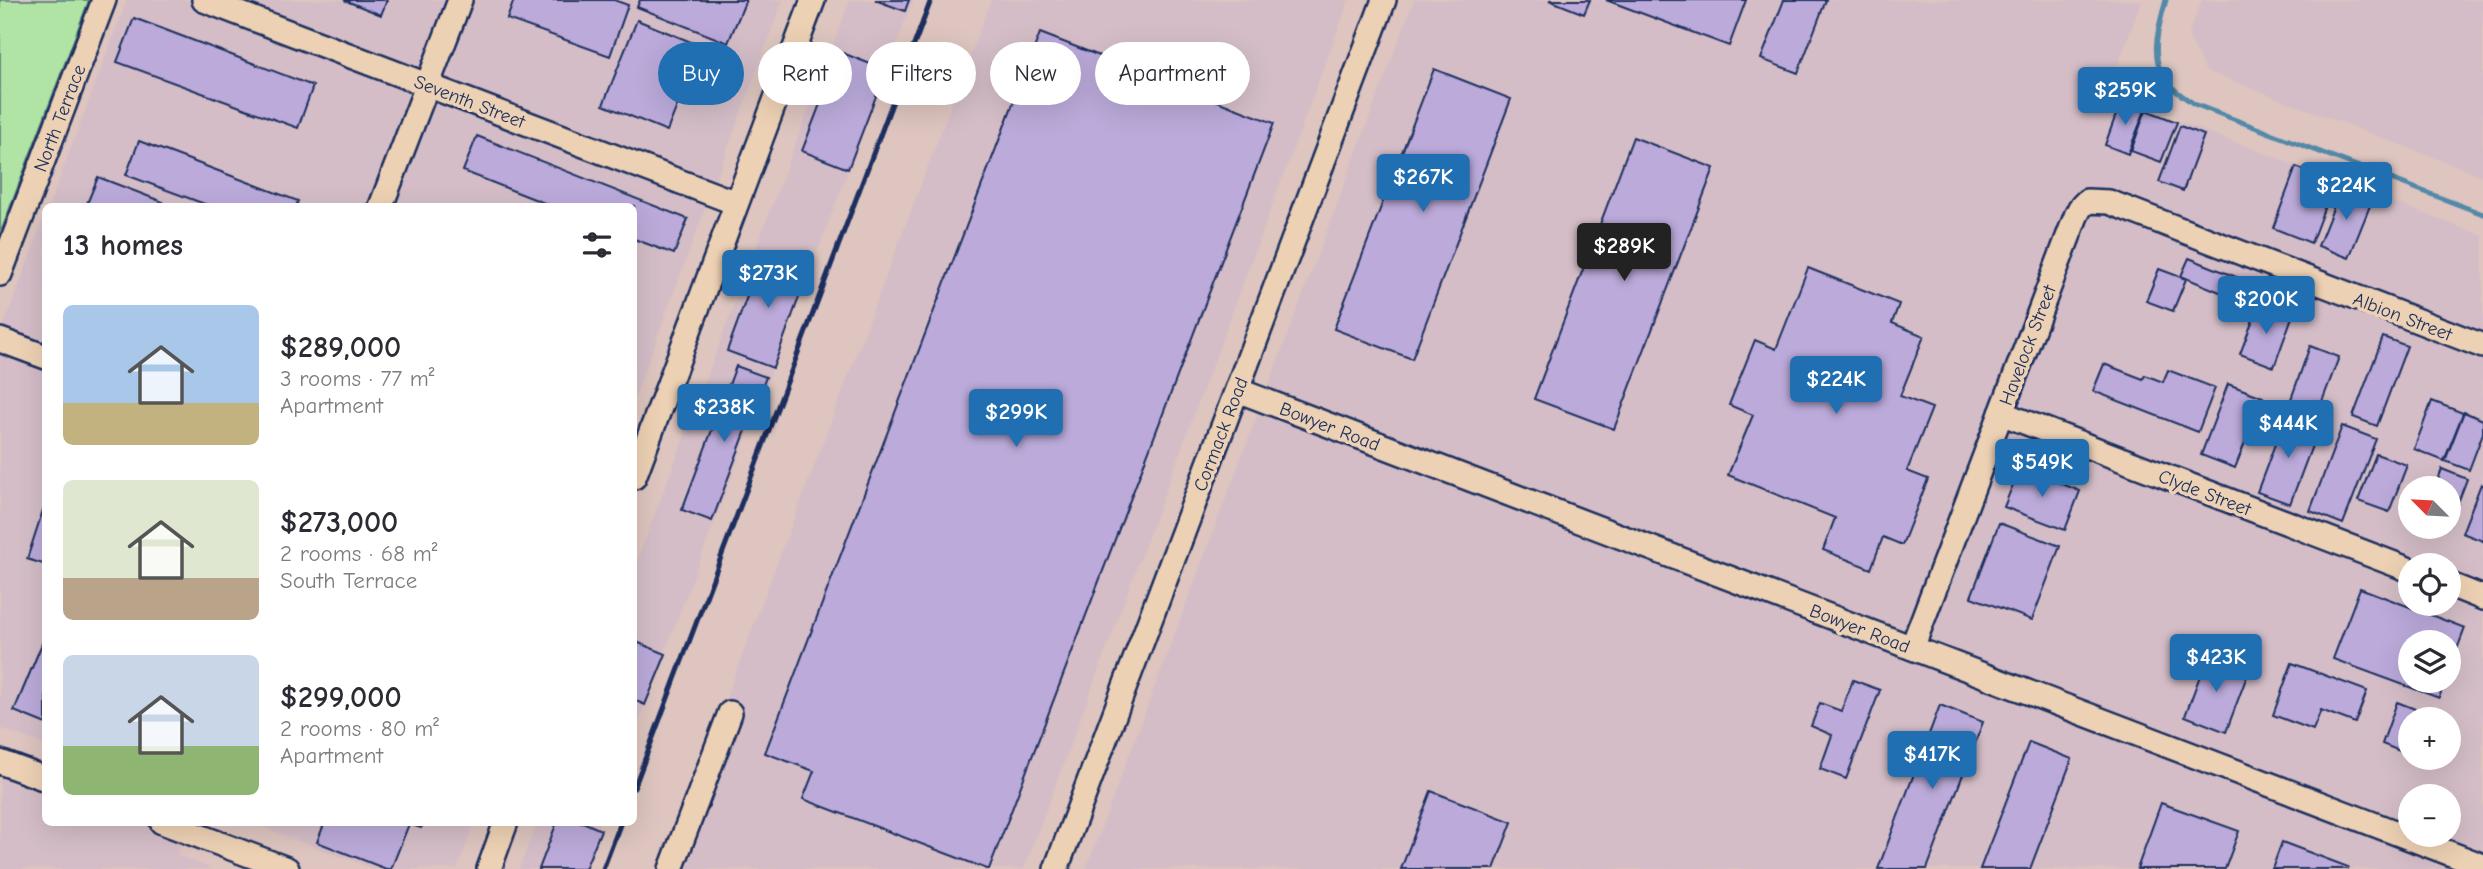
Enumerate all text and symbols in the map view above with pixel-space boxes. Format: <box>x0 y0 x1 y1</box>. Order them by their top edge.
chip: Buy <box>658 42 744 105</box>
chip: Rent <box>758 42 852 105</box>
chip: Filters <box>866 42 976 105</box>
chip: New <box>990 42 1081 105</box>
chip: Apartment <box>1095 42 1250 105</box>
street label: North Terrace <box>29 62 90 175</box>
pin: $259K <box>2076 68 2174 127</box>
street label: Seventh Street <box>411 71 529 133</box>
text: $259K <box>2094 76 2156 103</box>
pin: $267K <box>1374 154 1472 214</box>
pin: $224K <box>2297 162 2395 222</box>
text: $267K <box>1393 163 1453 190</box>
text: $224K <box>2316 171 2376 198</box>
pin: $289K <box>1575 224 1673 283</box>
icon: filters <box>578 226 616 264</box>
text: 13 homes <box>63 228 183 263</box>
text: $289K <box>1593 232 1655 259</box>
pin: $273K <box>719 250 817 310</box>
text: $273K <box>738 259 798 286</box>
pin: $200K <box>2217 276 2315 336</box>
street label: Havelock Street <box>1995 282 2061 409</box>
text: $200K <box>2234 285 2298 312</box>
street label: Albion Street <box>2350 288 2456 346</box>
text: $289,000 <box>280 330 401 365</box>
icon: home <box>119 333 203 417</box>
pin: $224K <box>1787 356 1885 416</box>
text: 3 rooms · 77 m² <box>280 365 435 392</box>
text: $224K <box>1806 365 1866 392</box>
street label: Cormack Road <box>1189 374 1253 495</box>
pin: $238K <box>675 384 773 444</box>
pin: $299K <box>967 390 1065 449</box>
text: Apartment <box>280 392 383 419</box>
text: $238K <box>693 393 755 420</box>
text: $299K <box>985 398 1047 425</box>
street label: Bowyer Road <box>1276 398 1383 456</box>
pin: $444K <box>2239 400 2337 460</box>
text: $444K <box>2258 409 2318 436</box>
pin: $549K <box>1993 440 2091 499</box>
text: $549K <box>2011 448 2073 475</box>
street label: Clyde Street <box>2155 465 2255 521</box>
north arrow <box>2398 476 2460 539</box>
map controls <box>2398 476 2461 847</box>
text: $273,000 <box>280 505 398 540</box>
icon: home <box>119 508 203 592</box>
text: 2 rooms · 68 m² <box>280 540 438 567</box>
button: locate <box>2398 553 2461 616</box>
text: South Terrace <box>280 567 417 594</box>
street label: Bowyer Road <box>1806 600 1913 658</box>
button: layers <box>2398 630 2461 693</box>
pin: $423K <box>2167 634 2265 694</box>
text: $423K <box>2186 643 2246 670</box>
text: $299,000 <box>280 680 402 715</box>
icon: home <box>119 683 203 767</box>
button: + <box>2398 707 2461 770</box>
text: 2 rooms · 80 m² <box>280 715 439 742</box>
pin: $417K <box>1883 732 1981 791</box>
text: $417K <box>1904 740 1960 767</box>
text: Apartment <box>280 742 383 769</box>
button: − <box>2398 784 2461 847</box>

